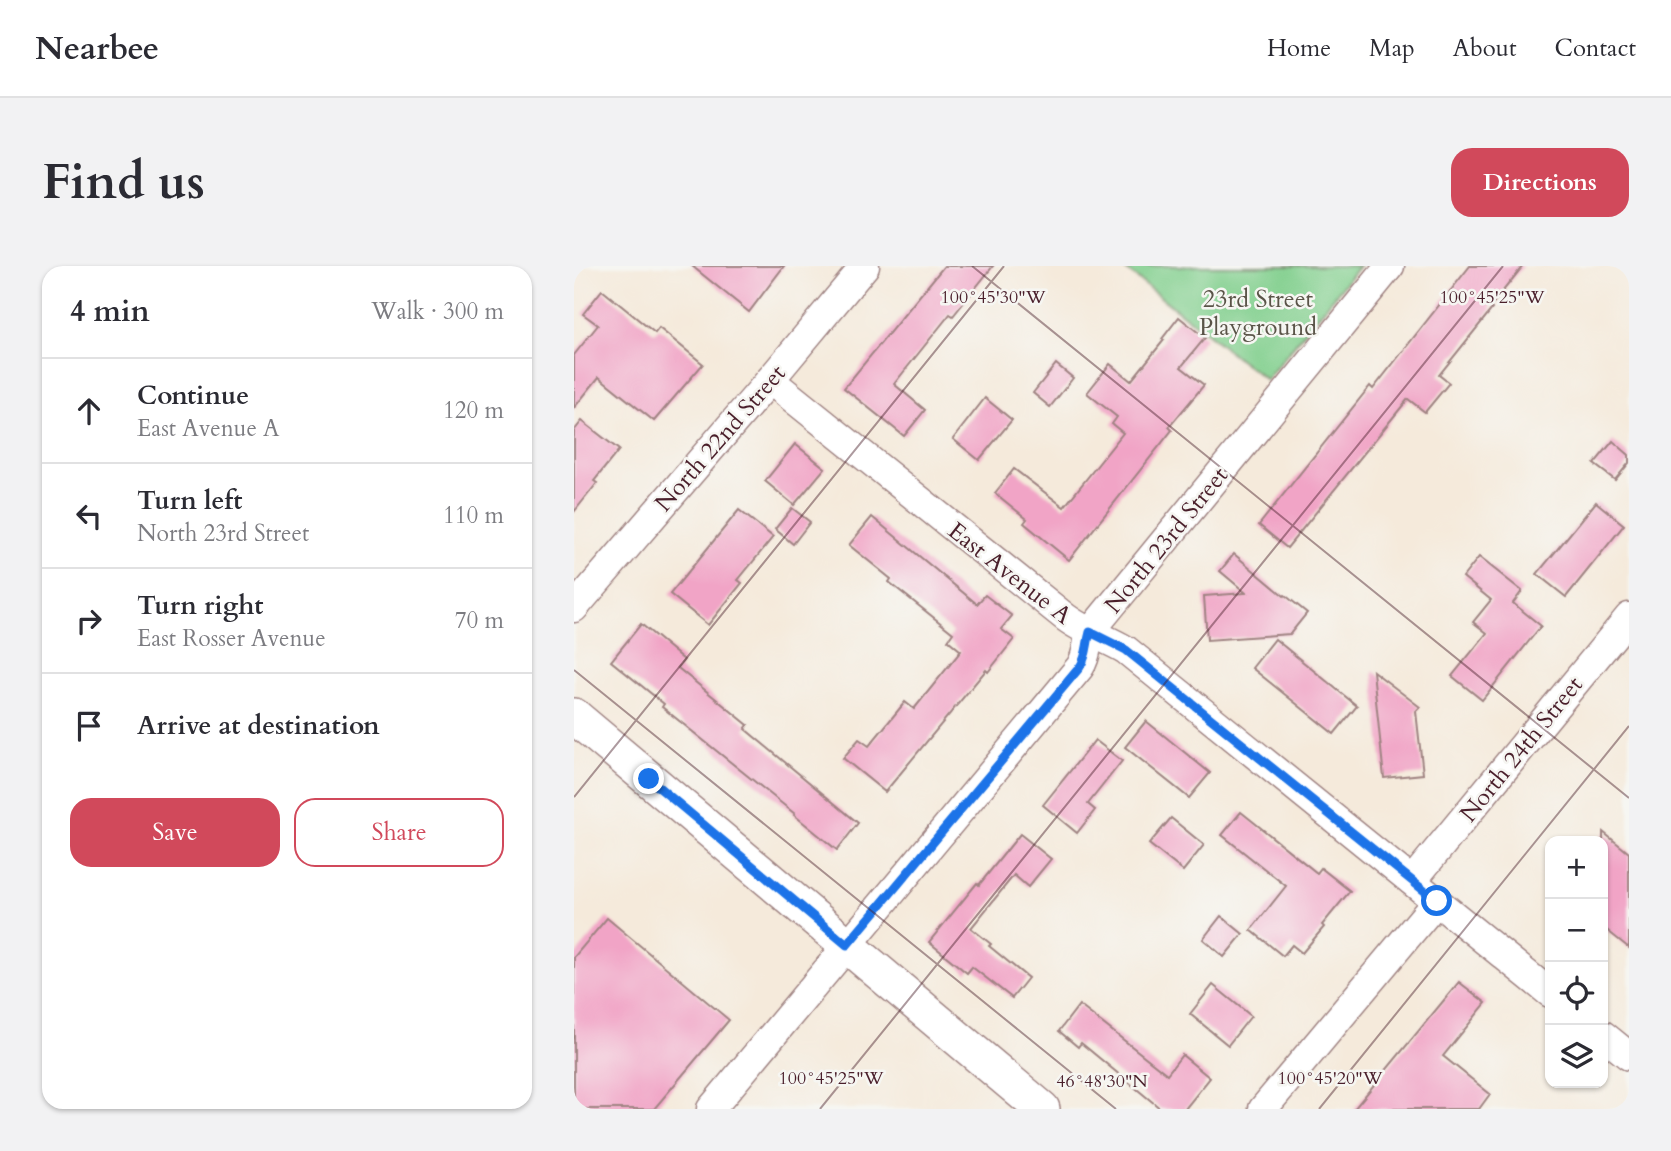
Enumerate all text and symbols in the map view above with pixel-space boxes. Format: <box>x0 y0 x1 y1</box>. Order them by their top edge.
text: Nearbee <box>35 26 159 71</box>
text: Home <box>1267 32 1331 65</box>
text: Map <box>1369 32 1415 65</box>
text: About <box>1453 32 1517 65</box>
text: Contact <box>1555 32 1636 65</box>
button: Directions <box>1451 148 1629 217</box>
text: Find us <box>42 149 205 216</box>
park label: 23rd Street Playground <box>1199 283 1317 344</box>
text: 100°45'30"W <box>940 285 1046 310</box>
text: 100°45'25"W <box>1439 285 1545 310</box>
text: 4 min <box>70 291 150 332</box>
text: Walk · 300 m <box>371 296 504 327</box>
street label: North 22nd Street <box>647 358 794 519</box>
text: Continue <box>137 378 249 413</box>
icon: ahead <box>70 392 108 430</box>
text: 120 m <box>443 395 504 426</box>
text: East Avenue A <box>137 413 279 444</box>
street label: North 23rd Street <box>1097 460 1236 621</box>
text: Turn left <box>137 483 242 518</box>
icon: left <box>70 497 108 535</box>
text: 110 m <box>443 500 504 531</box>
street label: East Avenue A <box>941 515 1079 633</box>
text: North 23rd Street <box>137 518 309 549</box>
text: Turn right <box>137 588 264 623</box>
icon: right <box>70 602 108 640</box>
text: 70 m <box>455 605 504 636</box>
text: East Rosser Avenue <box>137 623 326 654</box>
street label: North 24th Street <box>1452 669 1591 829</box>
icon: arrive <box>70 707 108 745</box>
text: Arrive at destination <box>137 708 380 743</box>
route end <box>633 763 664 794</box>
button: Save <box>70 798 280 867</box>
button: Share <box>294 798 504 867</box>
map controls <box>1545 836 1608 1088</box>
button: + <box>1545 836 1608 899</box>
route start <box>1421 885 1452 916</box>
button: − <box>1545 899 1608 962</box>
button: locate <box>1545 962 1608 1025</box>
button: layers <box>1545 1025 1608 1088</box>
text: 100°45'25"W <box>778 1066 884 1091</box>
text: 100°45'20"W <box>1277 1066 1383 1091</box>
text: 46°48'30"N <box>1056 1069 1148 1094</box>

